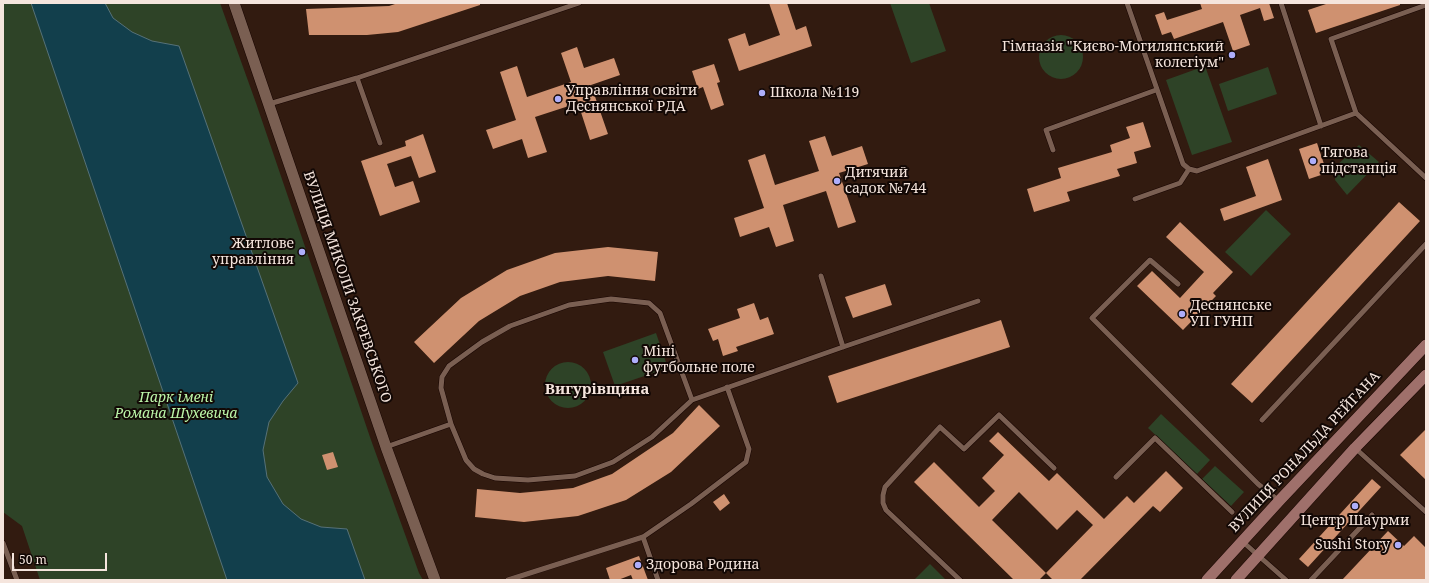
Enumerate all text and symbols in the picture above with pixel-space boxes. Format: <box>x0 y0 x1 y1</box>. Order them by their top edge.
place label: Гімназія "Києво-Могилянський колегіум" <box>1002 39 1224 72</box>
marker: Гімназія "Києво-Могилянський колегіум" <box>1227 50 1237 60</box>
place label: Управління освіти Деснянської РДА <box>566 83 697 116</box>
place label: Школа №119 <box>770 85 859 101</box>
marker: Школа №119 <box>757 88 767 98</box>
marker: Управління освіти Деснянської РДА <box>553 94 563 104</box>
place label: Тягова пiдстанцiя <box>1321 145 1397 178</box>
marker: Тягова пiдстанцiя <box>1308 156 1318 166</box>
place label: Дитячий садок №744 <box>845 165 926 198</box>
street label: ВУЛИЦЯ МИКОЛИ ЗАКРЕВСЬКОГО <box>299 169 395 405</box>
marker: Дитячий садок №744 <box>832 176 842 186</box>
place label: Житлове управління <box>212 236 294 268</box>
marker: Житлове управління <box>297 247 307 257</box>
place label: Деснянське УП ГУНП <box>1190 298 1272 330</box>
marker: Деснянське УП ГУНП <box>1177 309 1187 319</box>
place label: Міні футбольне поле <box>643 344 755 376</box>
marker: Міні футбольне поле <box>630 355 640 365</box>
street label: ВУЛИЦЯ РОНАЛЬДА РЕЙГАНА <box>1226 368 1384 536</box>
district label: Вигурівщина <box>545 381 649 399</box>
park label: Парк імені Романа Шухевича <box>114 390 238 422</box>
marker: Центр Шаурми <box>1350 501 1360 511</box>
place label: Центр Шаурми <box>1301 513 1409 529</box>
place label: Sushi Story <box>1315 537 1390 553</box>
marker: Sushi Story <box>1393 540 1403 550</box>
scale bar <box>14 545 109 571</box>
text: 50 m <box>19 551 47 568</box>
place label: Здорова Родина <box>646 557 759 573</box>
marker: Здорова Родина <box>633 560 643 570</box>

